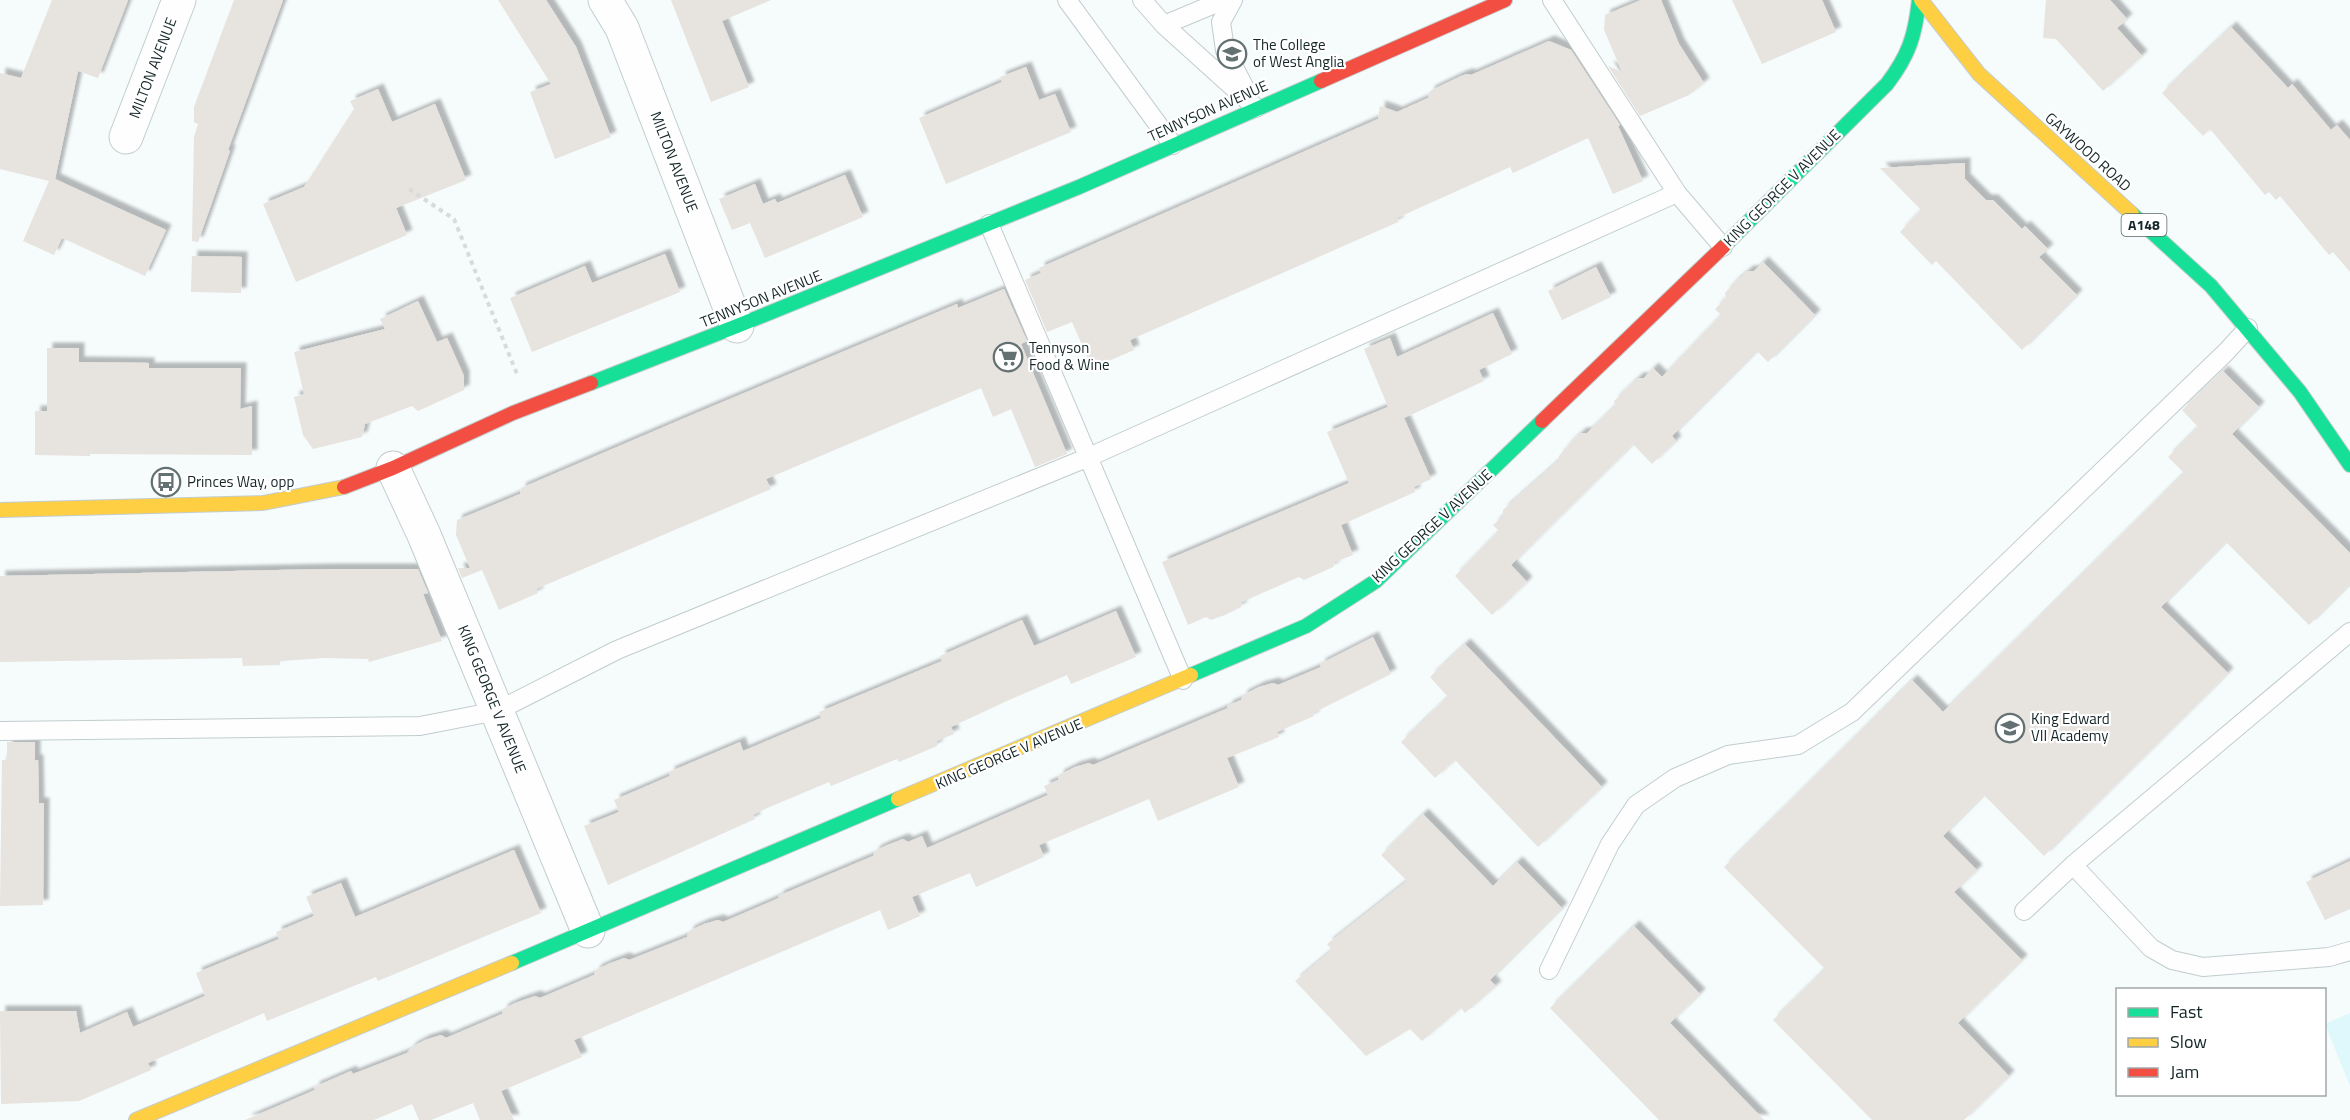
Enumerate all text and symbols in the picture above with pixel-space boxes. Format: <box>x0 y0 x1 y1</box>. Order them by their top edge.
street label: MILTON AVENUE <box>123 14 182 122</box>
place label: The College of West Anglia <box>1253 33 1345 73</box>
school or university icon: The College of West Anglia <box>1216 38 1248 70</box>
street label: TENNYSON AVENUE <box>1144 74 1272 147</box>
street label: GAYWOOD ROAD <box>2040 107 2137 197</box>
street label: MILTON AVENUE <box>645 108 704 216</box>
street label: KING GEORGE V AVENUE <box>1718 124 1846 252</box>
road number: A148 <box>2122 214 2166 236</box>
street label: TENNYSON AVENUE <box>697 264 825 333</box>
place label: Tennyson Food & Wine <box>1029 336 1110 376</box>
supermarket icon: Tennyson Food & Wine <box>992 341 1024 373</box>
street label: KING GEORGE V AVENUE <box>1366 463 1497 588</box>
bus stop icon: Princes Way, opp <box>150 466 182 498</box>
place label: Princes Way, opp <box>187 470 294 493</box>
street label: KING GEORGE V AVENUE <box>452 621 533 776</box>
place label: King Edward VII Academy <box>2031 707 2110 747</box>
street label: KING GEORGE V AVENUE <box>932 712 1086 795</box>
school or university icon: King Edward VII Academy <box>1994 712 2026 744</box>
legend <box>2116 988 2326 1096</box>
text: Fast <box>2170 998 2203 1025</box>
text: Slow <box>2170 1028 2207 1055</box>
text: Jam <box>2170 1058 2199 1085</box>

